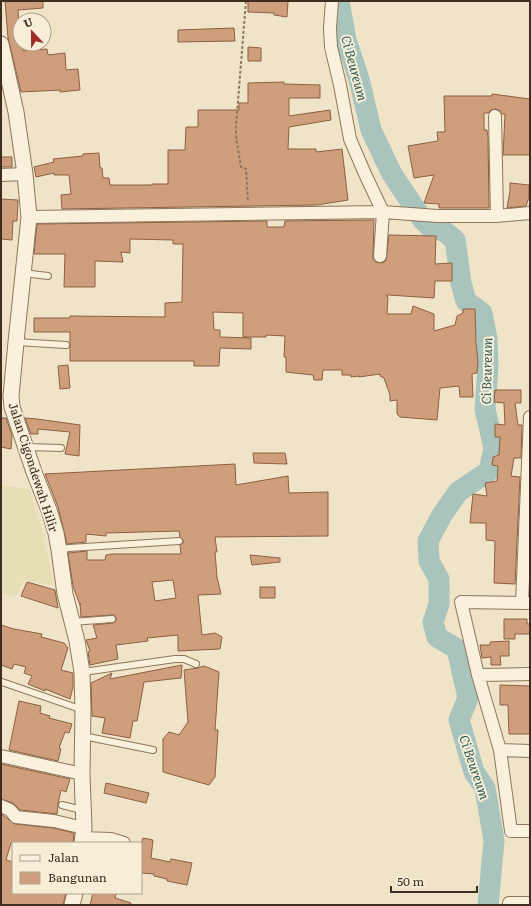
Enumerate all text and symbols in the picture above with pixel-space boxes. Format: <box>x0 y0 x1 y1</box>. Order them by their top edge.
north arrow <box>12 12 52 52</box>
text: U <box>21 13 35 31</box>
water label: Ci Beureum <box>337 33 373 103</box>
water label: Ci Beureum <box>476 337 496 405</box>
street label: Jalan Cigondewah Hilir <box>5 400 64 534</box>
water label: Ci Beureum <box>455 732 495 802</box>
legend <box>12 842 142 894</box>
text: Jalan <box>48 848 79 866</box>
text: Bangunan <box>48 868 107 886</box>
scale bar <box>391 868 477 894</box>
text: 50 m <box>397 872 424 890</box>

